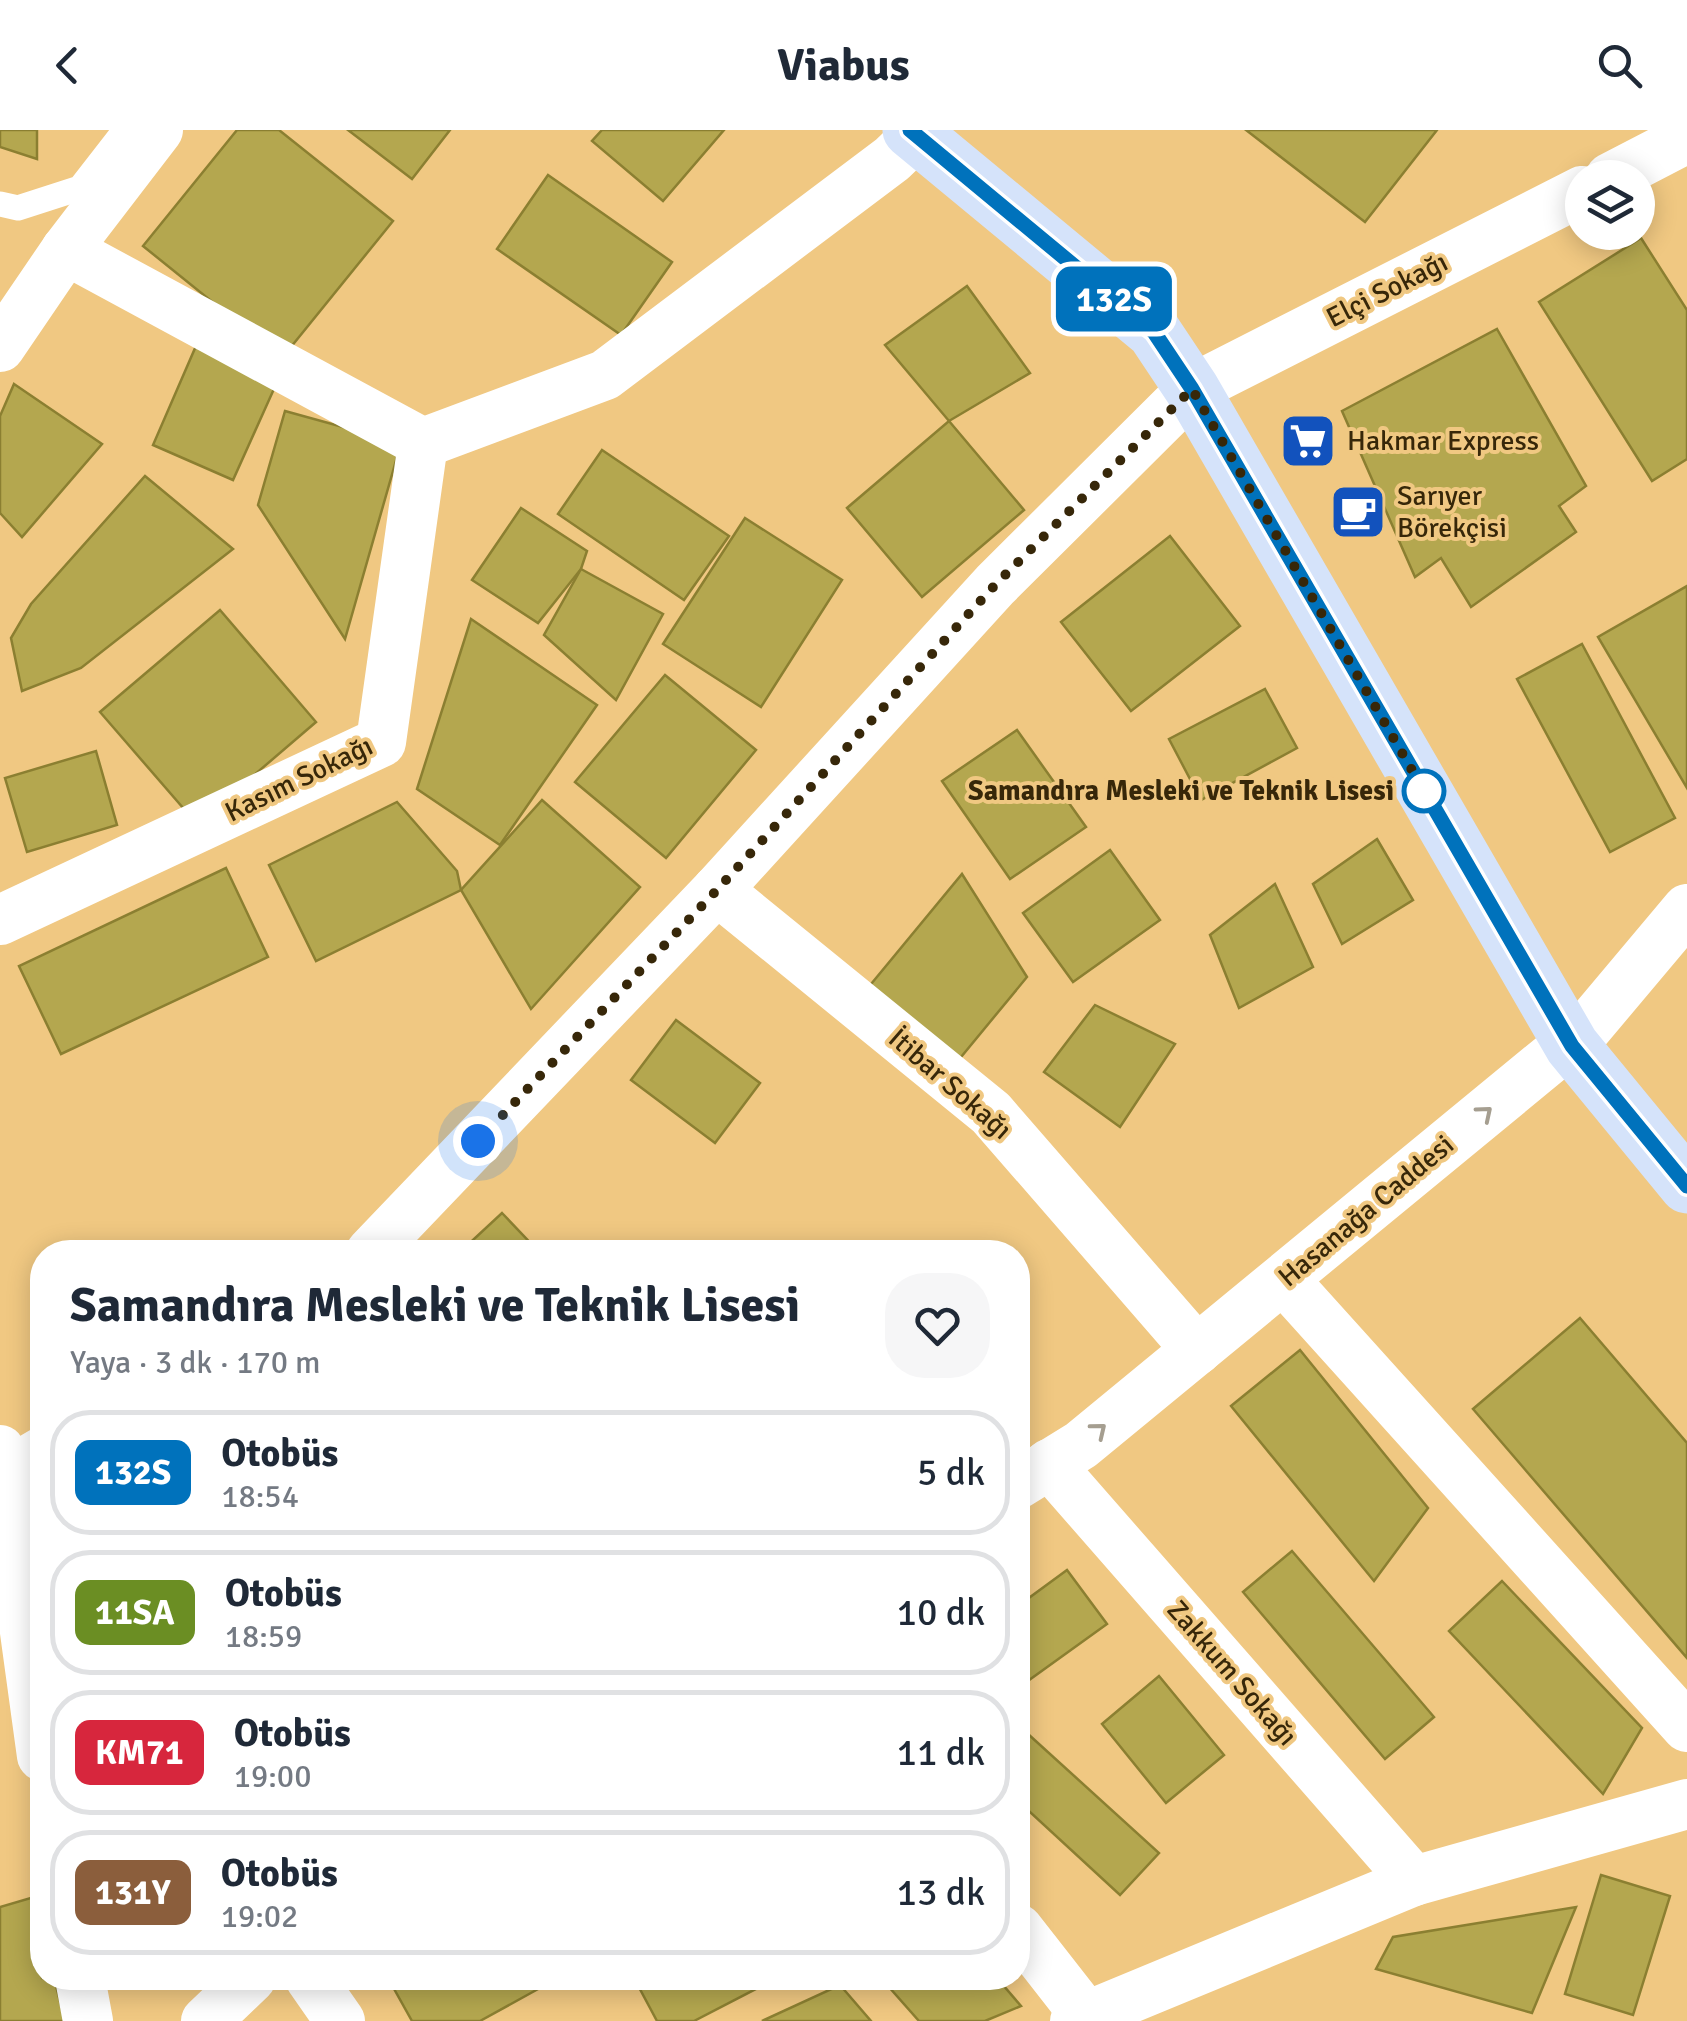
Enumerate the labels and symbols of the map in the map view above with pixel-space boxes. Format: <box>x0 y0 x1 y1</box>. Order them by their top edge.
street label: Elçi Sokağı <box>1321 245 1453 335</box>
line badge: 132S <box>1044 266 1184 332</box>
supermarket icon: Hakmar Express <box>1278 411 1338 471</box>
place label: Hakmar Express <box>1347 424 1539 458</box>
place label: Sarıyer Börekçisi <box>1397 479 1507 545</box>
cafe icon: Sarıyer Börekçisi <box>1328 482 1388 542</box>
street label: Kasım Sokağı <box>220 729 378 829</box>
marker: Samandıra Mesleki ve Teknik Lisesi <box>1403 770 1445 812</box>
place label: Samandıra Mesleki ve Teknik Lisesi <box>968 774 1394 808</box>
street label: İtibar Sokağı <box>882 1021 1018 1147</box>
one-way arrow <box>1474 1107 1492 1125</box>
your location <box>453 1116 503 1166</box>
street label: Hasanağa Caddesi <box>1271 1128 1461 1294</box>
one-way arrow <box>1087 1424 1105 1442</box>
street label: Zakkum Sokağı <box>1160 1593 1304 1753</box>

